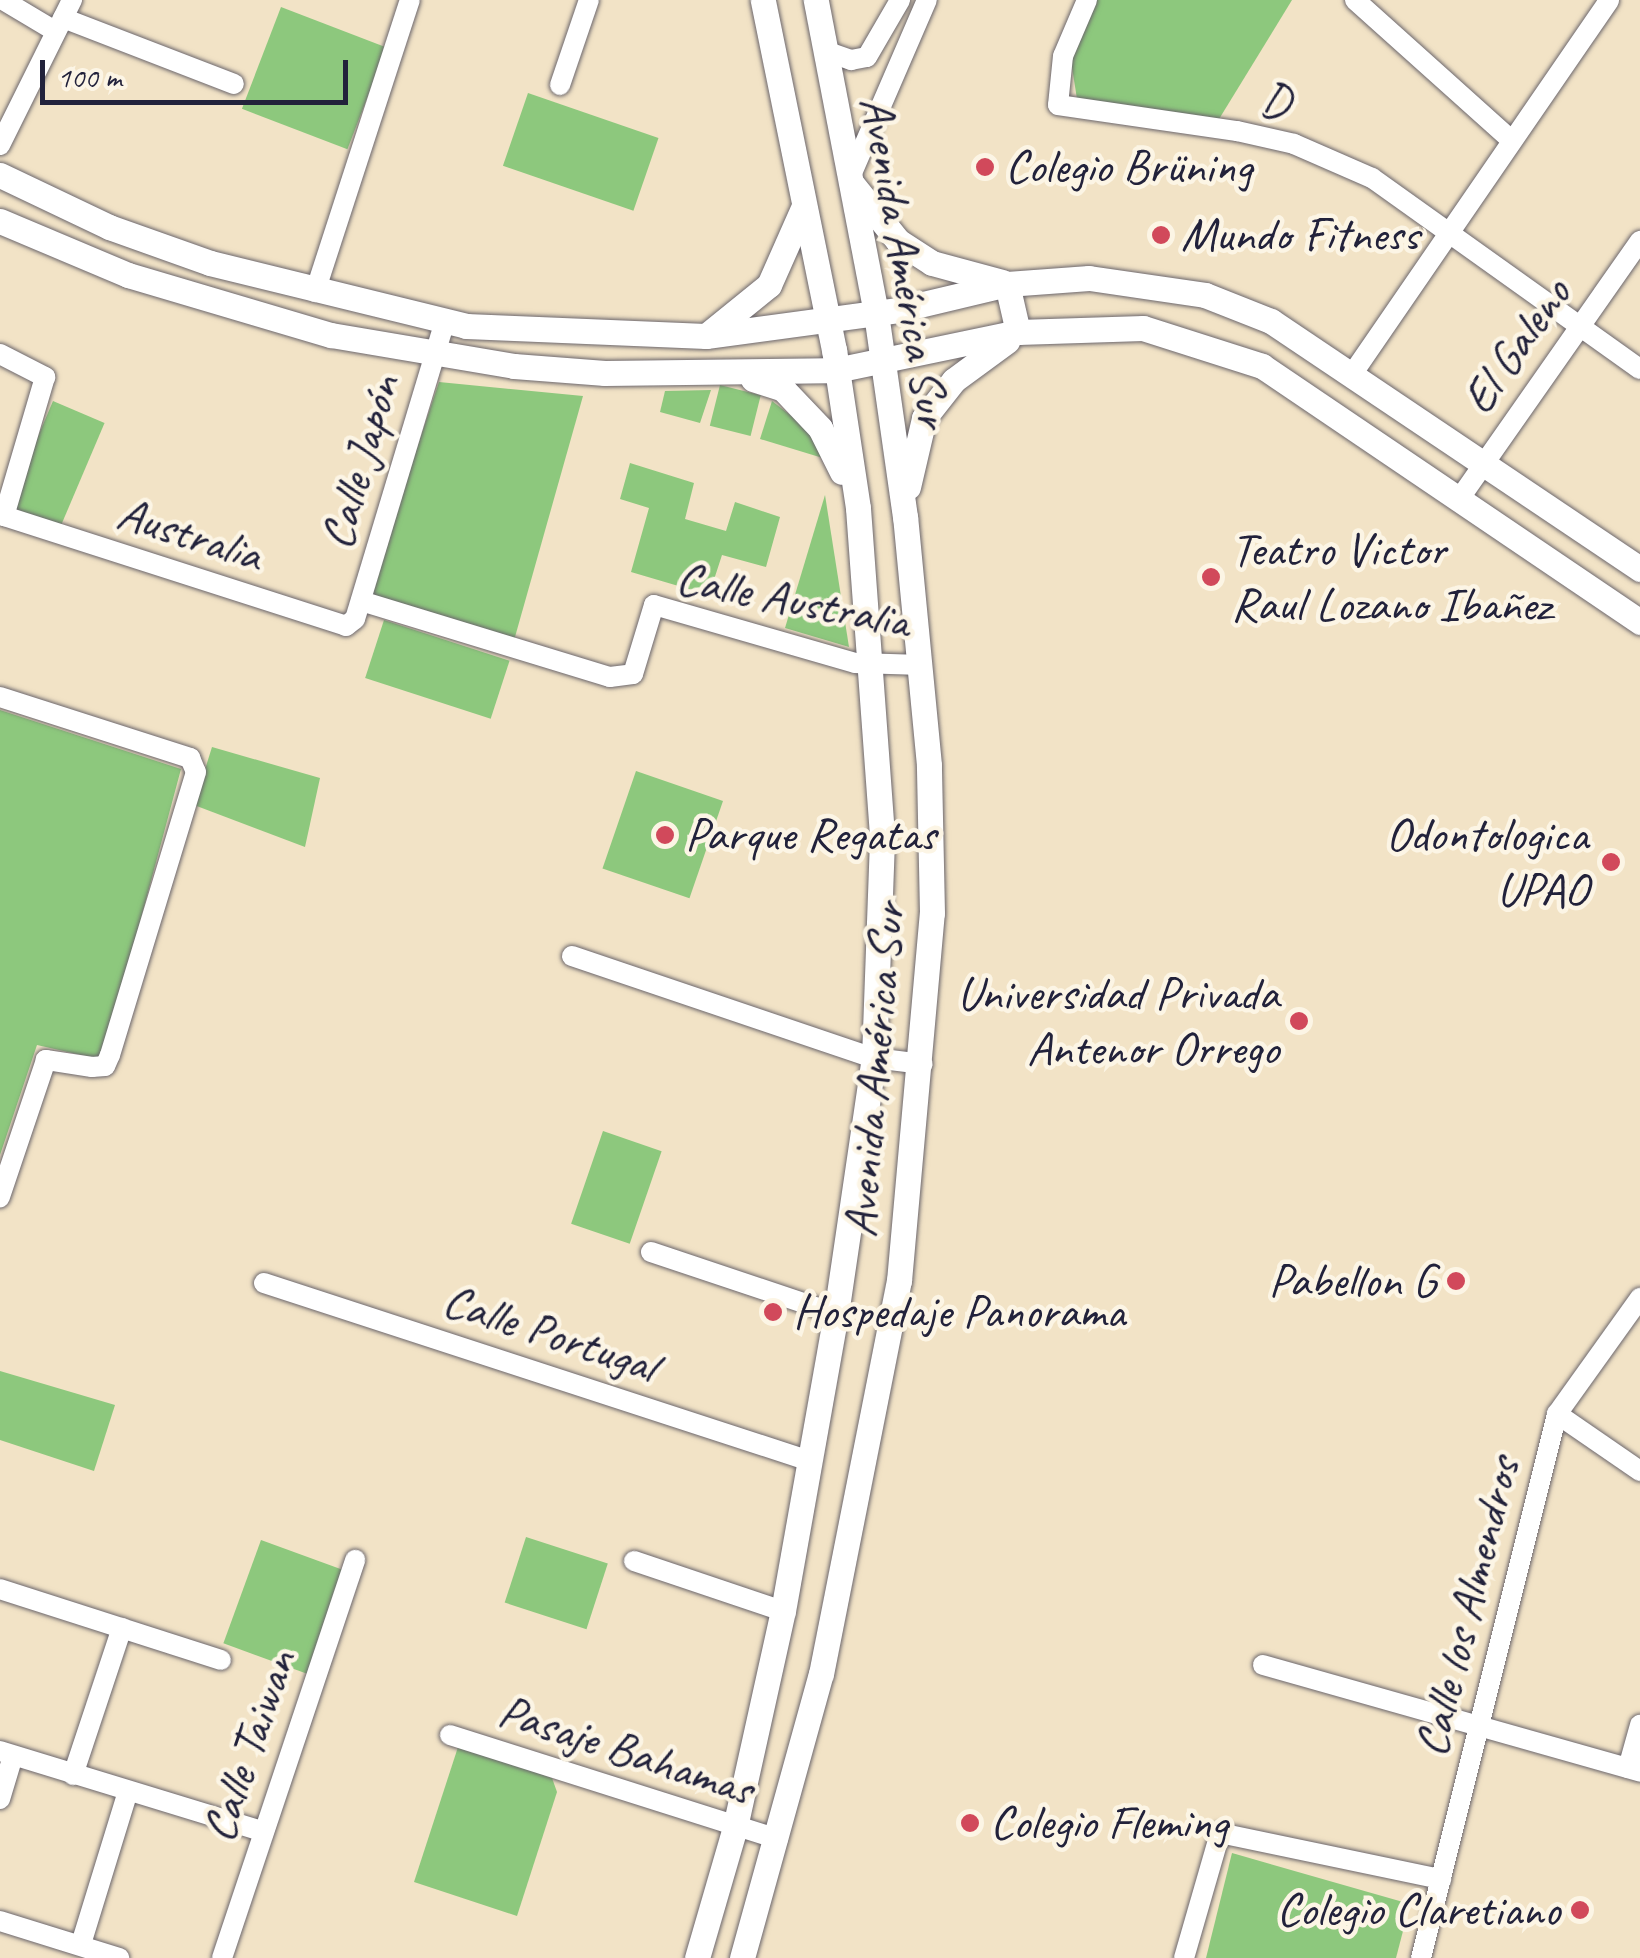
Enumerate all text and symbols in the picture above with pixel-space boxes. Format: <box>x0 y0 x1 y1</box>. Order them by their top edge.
scale bar <box>45 40 352 102</box>
text: 100 m <box>57 58 122 96</box>
street label: D <box>1256 69 1296 131</box>
street label: Avenida América Sur <box>848 92 962 432</box>
place label: Colegio Brüning <box>1005 138 1252 196</box>
marker: Colegio Brüning <box>974 156 996 178</box>
place label: Mundo Fitness <box>1181 206 1419 264</box>
marker: Mundo Fitness <box>1150 224 1172 246</box>
street label: El Galeno <box>1449 267 1583 425</box>
street label: Calle Japón <box>308 368 412 556</box>
street label: Australia <box>111 484 269 584</box>
place label: Teatro Victor Raul Lozano Ibañez <box>1231 520 1550 633</box>
street label: Calle Australia <box>672 549 914 651</box>
marker: Teatro Victor Raul Lozano Ibañez <box>1200 566 1222 588</box>
place label: Odontologica UPAO <box>1386 805 1588 918</box>
place label: Parque Regatas <box>685 806 936 864</box>
marker: Parque Regatas <box>654 824 676 846</box>
marker: Odontologica UPAO <box>1598 849 1624 875</box>
street label: Avenida América Sur <box>831 901 917 1239</box>
place label: Universidad Privada Antenor Orrego <box>958 964 1279 1077</box>
marker: Universidad Privada Antenor Orrego <box>1288 1010 1310 1032</box>
place label: Pabellon G <box>1268 1252 1436 1310</box>
marker: Pabellon G <box>1445 1270 1467 1292</box>
street label: Calle Portugal <box>436 1272 664 1394</box>
place label: Hospedaje Panorama <box>793 1283 1127 1341</box>
marker: Hospedaje Panorama <box>762 1301 784 1323</box>
street label: Calle los Almendros <box>1402 1450 1532 1764</box>
street label: Calle Taiwan <box>189 1642 309 1850</box>
street label: Pasaje Bahamas <box>490 1681 762 1819</box>
place label: Colegio Fleming <box>990 1794 1231 1852</box>
marker: Colegio Fleming <box>959 1812 981 1834</box>
place label: Colegio Claretiano <box>1273 1881 1560 1939</box>
marker: Colegio Claretiano <box>1569 1899 1591 1921</box>

